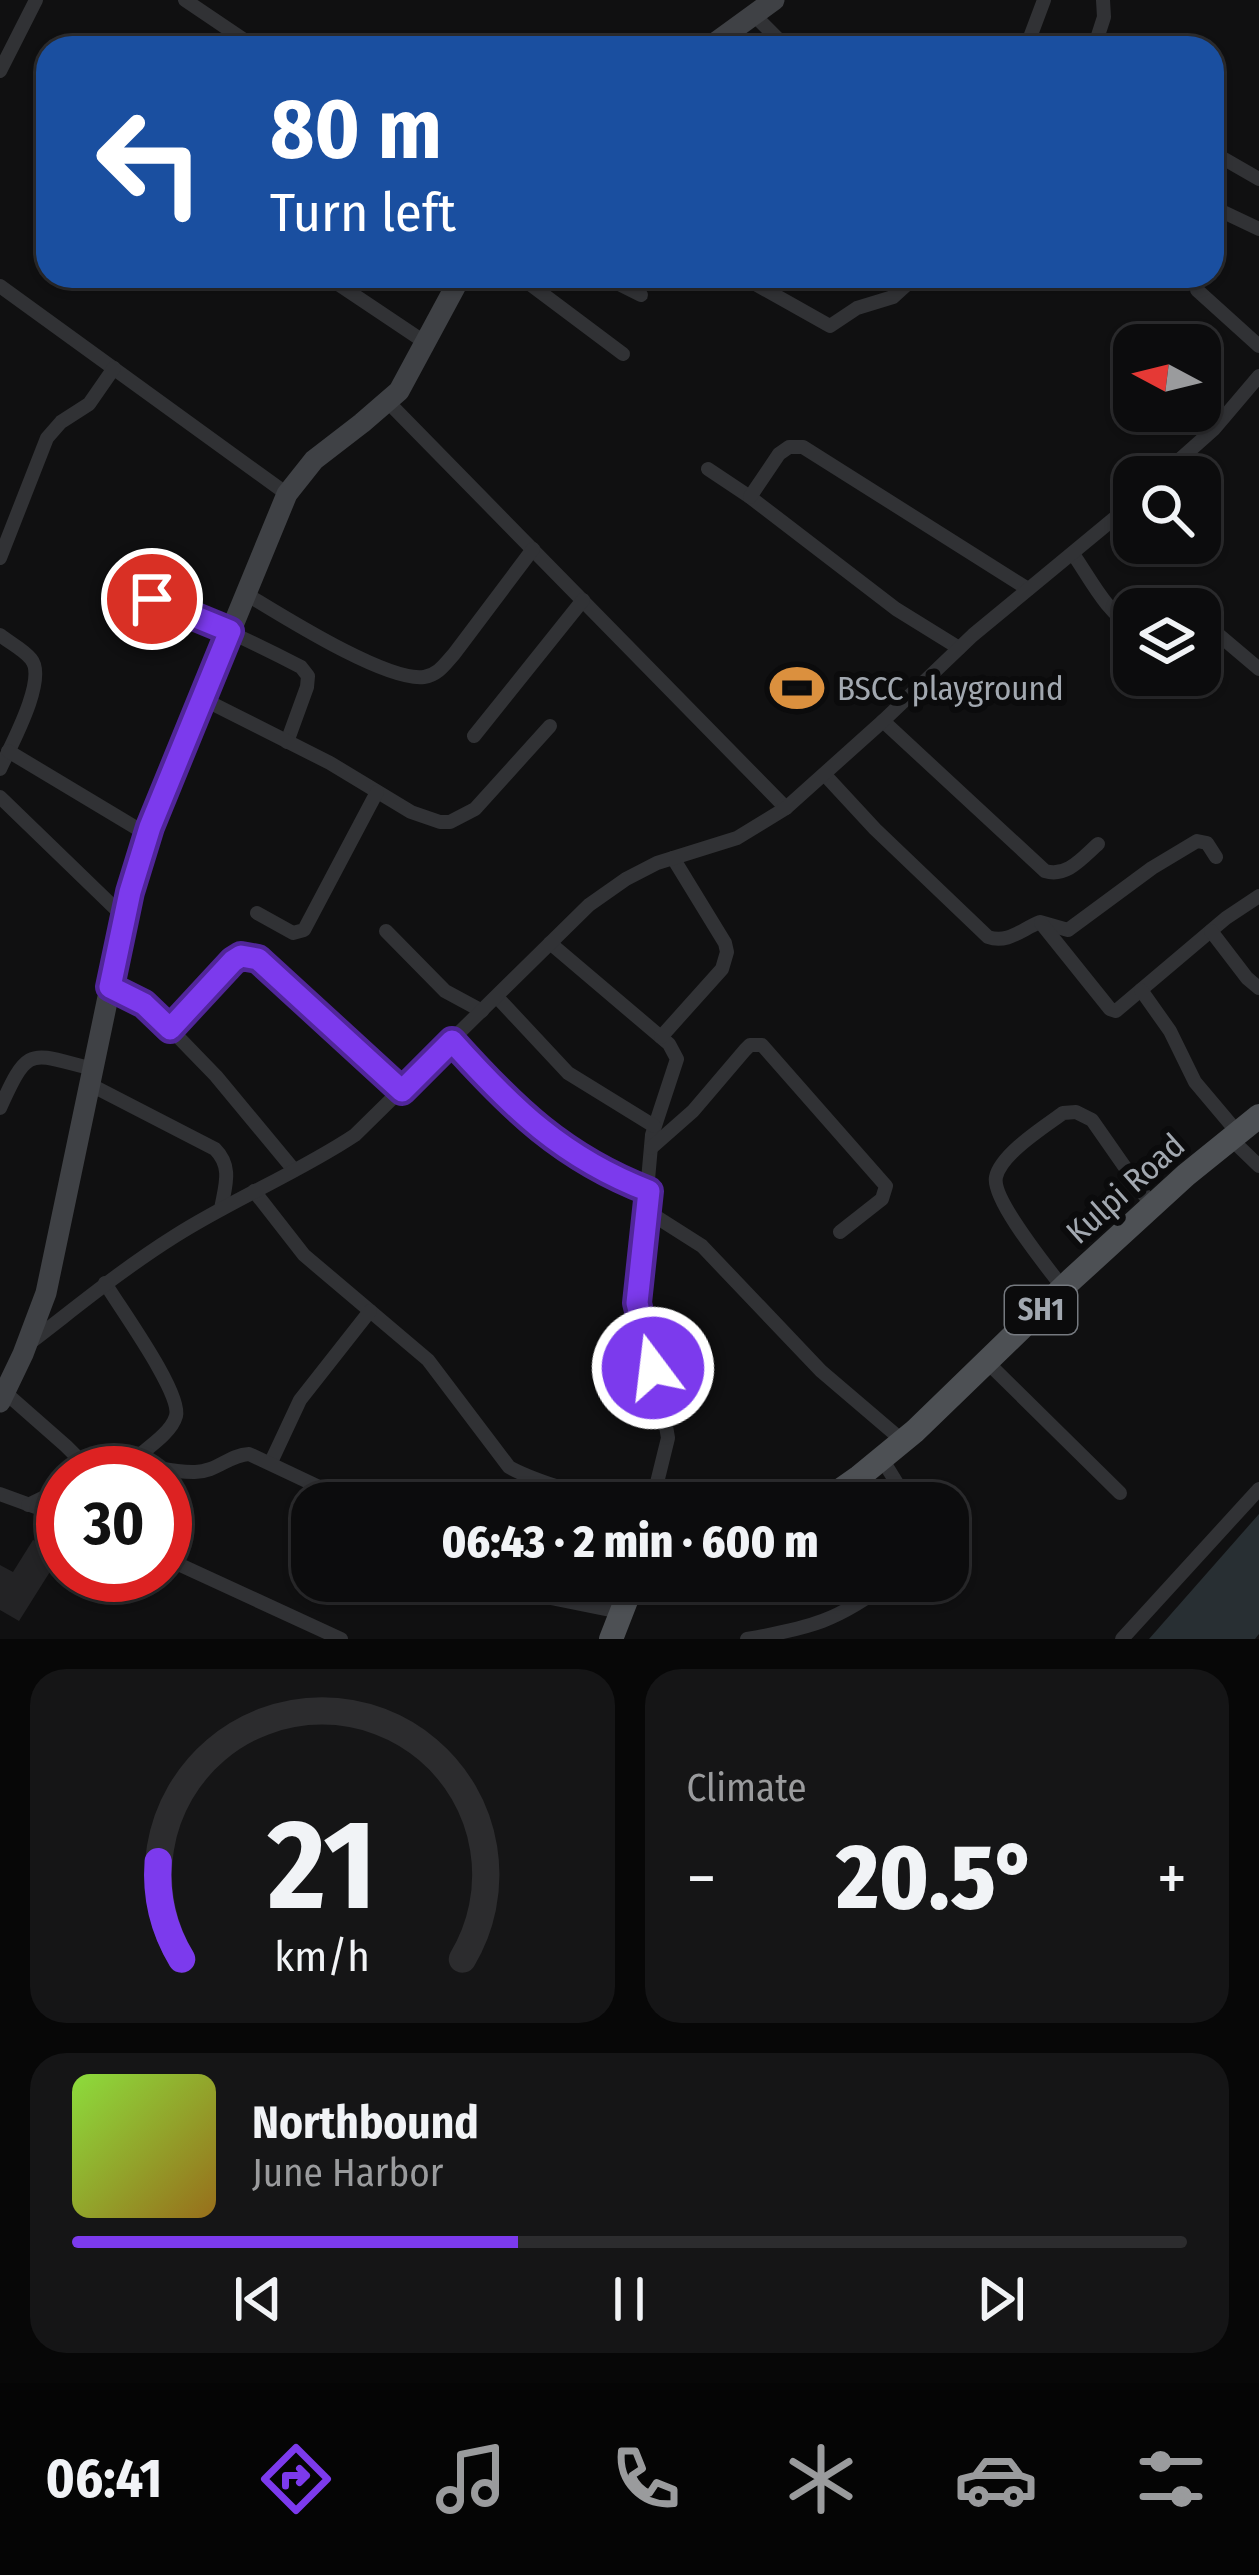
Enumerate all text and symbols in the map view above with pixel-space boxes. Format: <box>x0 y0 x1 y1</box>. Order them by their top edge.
text: 80 m <box>270 79 442 180</box>
icon: left <box>72 84 228 240</box>
text: Turn left <box>270 181 456 245</box>
north arrow <box>1113 324 1221 432</box>
map controls <box>1113 324 1221 696</box>
button: search <box>1113 456 1221 564</box>
pin <box>101 548 203 650</box>
icon: arrive <box>119 566 185 632</box>
button: layers <box>1113 588 1221 696</box>
sports icon: BSCC playground <box>768 659 826 717</box>
place label: BSCC playground <box>837 669 1064 709</box>
street label: Kulpi Road <box>1058 1125 1193 1252</box>
road number: SH1 <box>1005 1286 1077 1334</box>
position arrow <box>590 1305 716 1431</box>
speed limit sign: 30 <box>36 1446 192 1602</box>
text: 06:43 · 2 min · 600 m <box>441 1515 819 1569</box>
text: Climate <box>687 1765 807 1811</box>
text: 21 <box>267 1791 376 1941</box>
text: 20.5° <box>837 1824 1037 1932</box>
text: − <box>687 1839 716 1918</box>
text: + <box>1157 1839 1187 1918</box>
text: km/h <box>274 1931 370 1982</box>
text: Northbound <box>252 2096 479 2150</box>
text: June Harbor <box>252 2150 443 2196</box>
icon: previous <box>225 2266 291 2332</box>
icon: pause <box>596 2266 662 2332</box>
icon: next <box>968 2266 1034 2332</box>
icon: directions <box>254 2437 338 2521</box>
icon: music <box>429 2437 513 2521</box>
icon: phone <box>604 2437 688 2521</box>
icon: climate <box>779 2437 863 2521</box>
icon: car <box>954 2437 1038 2521</box>
icon: filters <box>1129 2437 1213 2521</box>
text: 06:41 <box>46 2447 162 2511</box>

